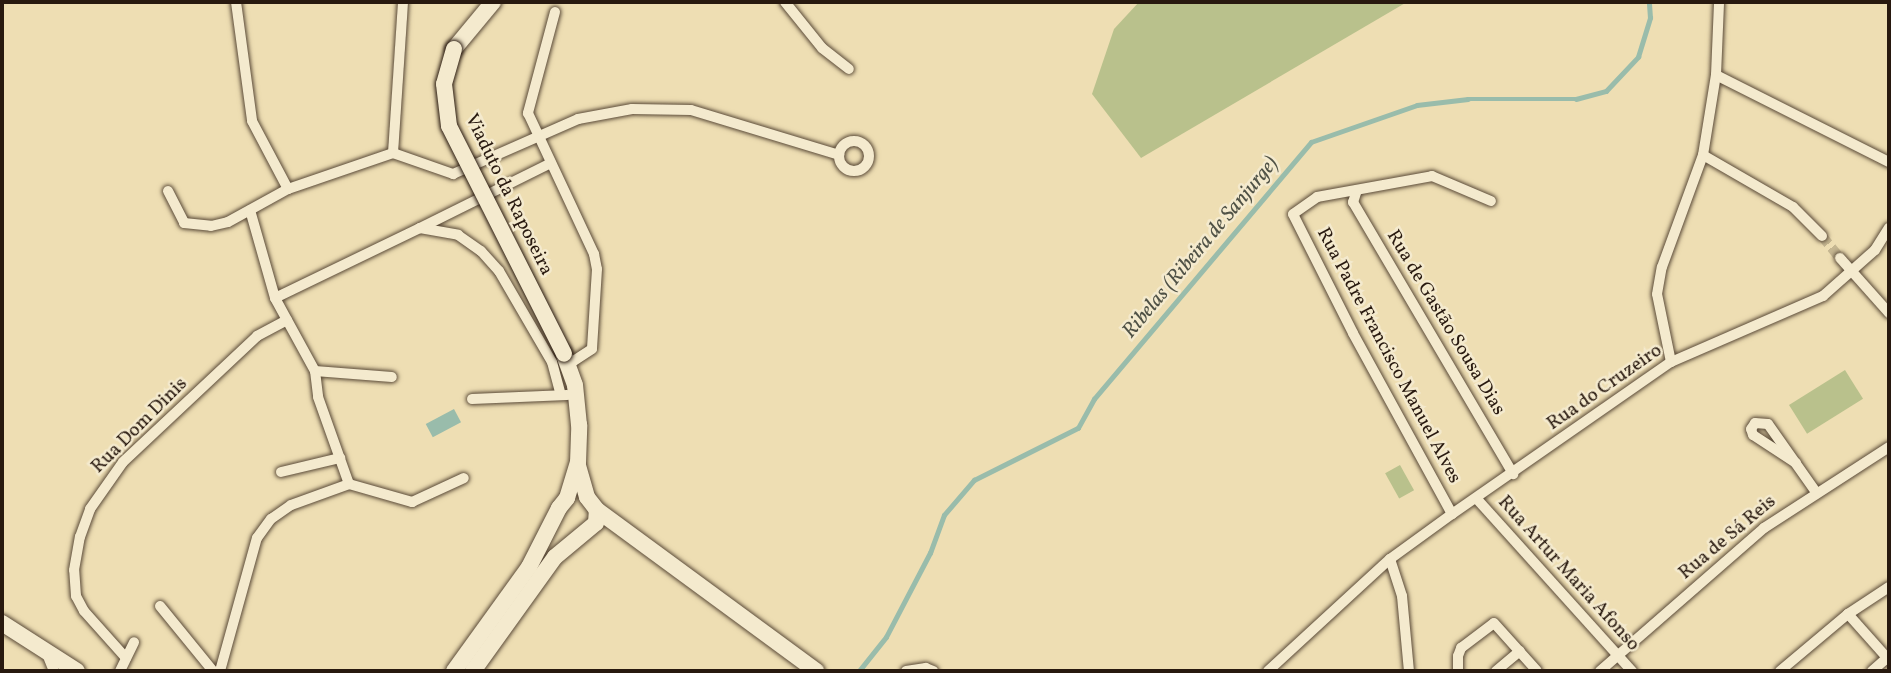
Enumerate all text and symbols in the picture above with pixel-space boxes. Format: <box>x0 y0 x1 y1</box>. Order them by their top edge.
street label: Viaduto da Raposeira <box>459 111 557 279</box>
water label: Ribelas (Ribeira de Sanjurge) <box>1118 152 1284 344</box>
street label: Rua Padre Francisco Manuel Alves <box>1311 224 1465 488</box>
street label: Rua de Gastão Sousa Dias <box>1381 226 1509 420</box>
street label: Rua do Cruzeiro <box>1543 340 1667 436</box>
street label: Rua Dom Dinis <box>87 373 193 479</box>
street label: Rua de Sá Reis <box>1675 491 1781 585</box>
street label: Rua Artur Maria Afonso <box>1492 492 1644 656</box>

